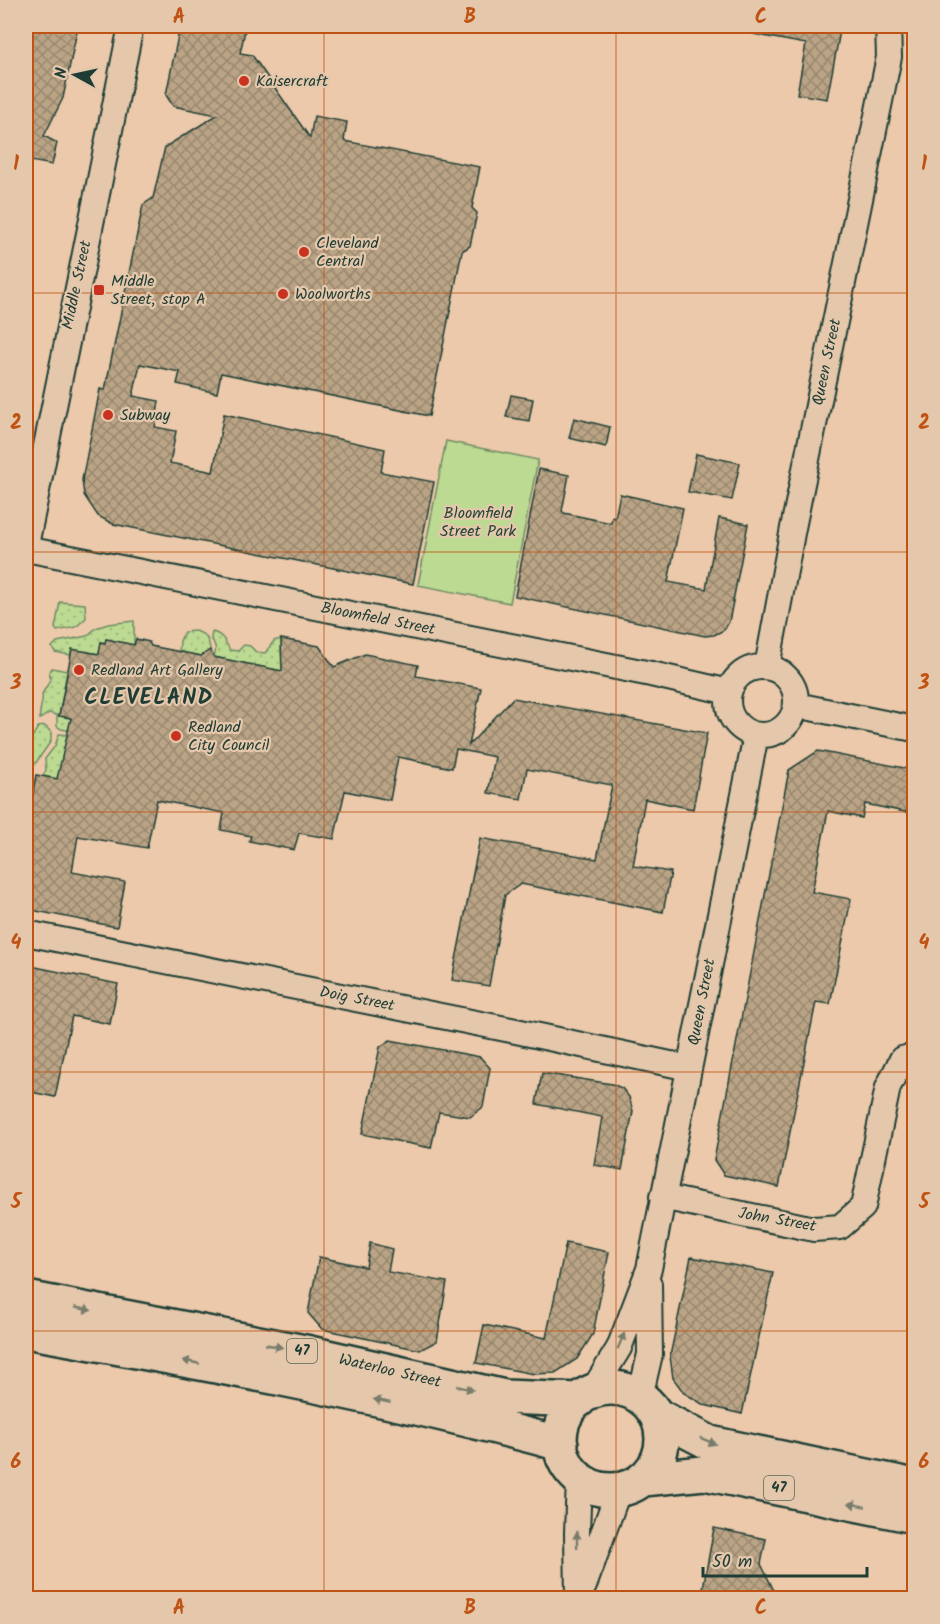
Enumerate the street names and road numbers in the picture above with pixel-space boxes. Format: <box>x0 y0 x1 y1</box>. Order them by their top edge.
street label: Middle Street <box>55 237 99 332</box>
street label: Queen Street <box>806 316 849 408</box>
street label: Bloomfield Street <box>319 596 438 642</box>
street label: Queen Street <box>681 956 723 1048</box>
street label: Doig Street <box>317 979 397 1019</box>
street label: John Street <box>736 1201 819 1239</box>
road number: 47 <box>287 1339 317 1363</box>
street label: Waterloo Street <box>336 1347 444 1395</box>
road number: 47 <box>764 1476 794 1500</box>

